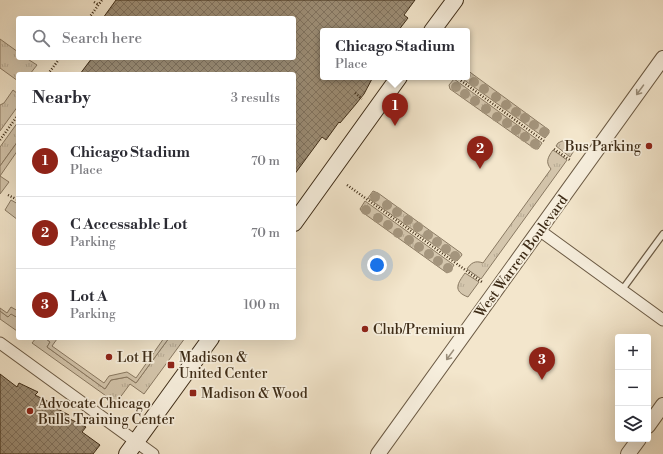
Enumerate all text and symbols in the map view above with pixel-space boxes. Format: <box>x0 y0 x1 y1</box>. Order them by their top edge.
search box <box>16 16 296 60</box>
icon: search <box>30 27 52 49</box>
popup <box>320 28 470 80</box>
text: Search here <box>62 29 142 48</box>
text: Chicago Stadium <box>335 37 455 56</box>
text: Place <box>335 56 367 72</box>
one-way arrow <box>636 84 644 95</box>
text: Nearby <box>32 87 91 109</box>
text: 3 results <box>231 90 280 106</box>
pin: 1 <box>382 93 408 126</box>
pin: 2 <box>467 136 493 169</box>
place label: Bus Parking <box>564 138 642 156</box>
marker: Bus Parking <box>644 141 654 151</box>
text: Chicago Stadium <box>70 143 190 162</box>
text: 1 <box>42 153 48 169</box>
text: 70 m <box>251 153 280 169</box>
text: Place <box>70 162 102 178</box>
street label: West Warren Boulevard <box>471 192 572 322</box>
text: C Accessable Lot <box>70 215 187 234</box>
text: 2 <box>41 225 49 241</box>
text: 70 m <box>251 225 280 241</box>
text: Parking <box>70 234 116 250</box>
your location <box>367 255 387 275</box>
text: Lot A <box>70 287 107 306</box>
text: 3 <box>41 297 49 313</box>
text: 100 m <box>244 297 280 313</box>
text: Parking <box>70 306 116 322</box>
place label: Club/Premium <box>373 321 465 339</box>
marker: Club/Premium <box>360 324 370 334</box>
map controls <box>615 334 651 442</box>
button: + <box>615 334 651 370</box>
pin: 3 <box>529 347 555 380</box>
place label: Lot H <box>117 349 154 367</box>
place label: Madison & United Center <box>179 349 268 383</box>
one-way arrow <box>446 349 454 360</box>
marker: Lot H <box>104 352 114 362</box>
marker: Madison & United Center <box>166 360 176 370</box>
button: − <box>615 370 651 406</box>
place label: Madison & Wood <box>201 385 308 403</box>
marker: Madison & Wood <box>188 388 198 398</box>
place label: Advocate Chicago Bulls Training Center <box>37 395 175 429</box>
marker: Advocate Chicago Bulls Training Center <box>25 406 35 416</box>
button: layers <box>615 406 651 442</box>

